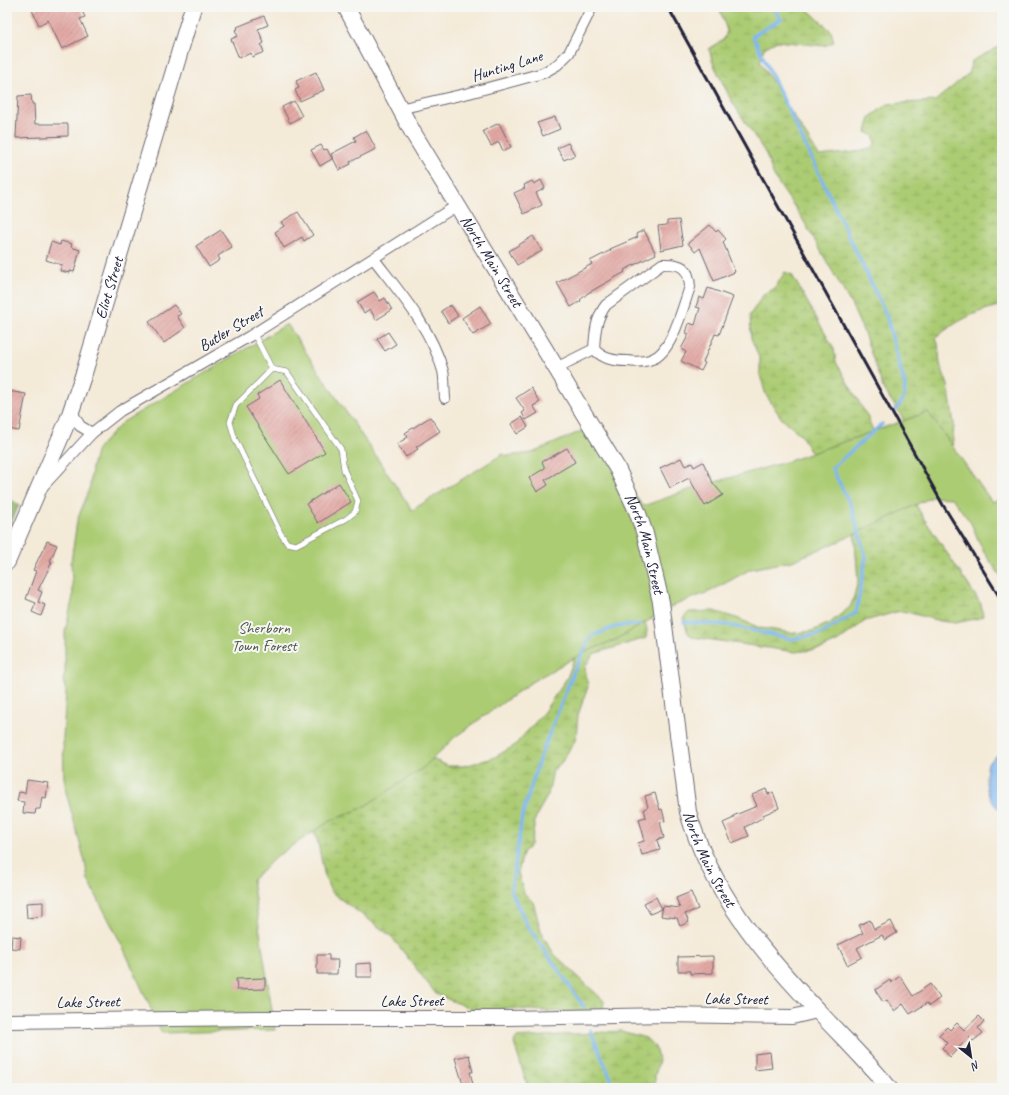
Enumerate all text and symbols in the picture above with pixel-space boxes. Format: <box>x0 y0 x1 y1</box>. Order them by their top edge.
street label: Hunting Lane <box>469 45 547 86</box>
street label: North Main Street <box>456 212 528 312</box>
street label: Eliot Street <box>91 253 128 321</box>
street label: Butler Street <box>195 301 269 356</box>
street label: North Main Street <box>620 490 669 597</box>
park label: Sherborn Town Forest <box>231 618 298 656</box>
street label: North Main Street <box>678 809 741 912</box>
street label: Lake Street <box>704 988 769 1010</box>
street label: Lake Street <box>56 991 121 1013</box>
street label: Lake Street <box>380 991 445 1011</box>
north arrow <box>951 1037 991 1077</box>
text: N <box>968 1058 982 1075</box>

